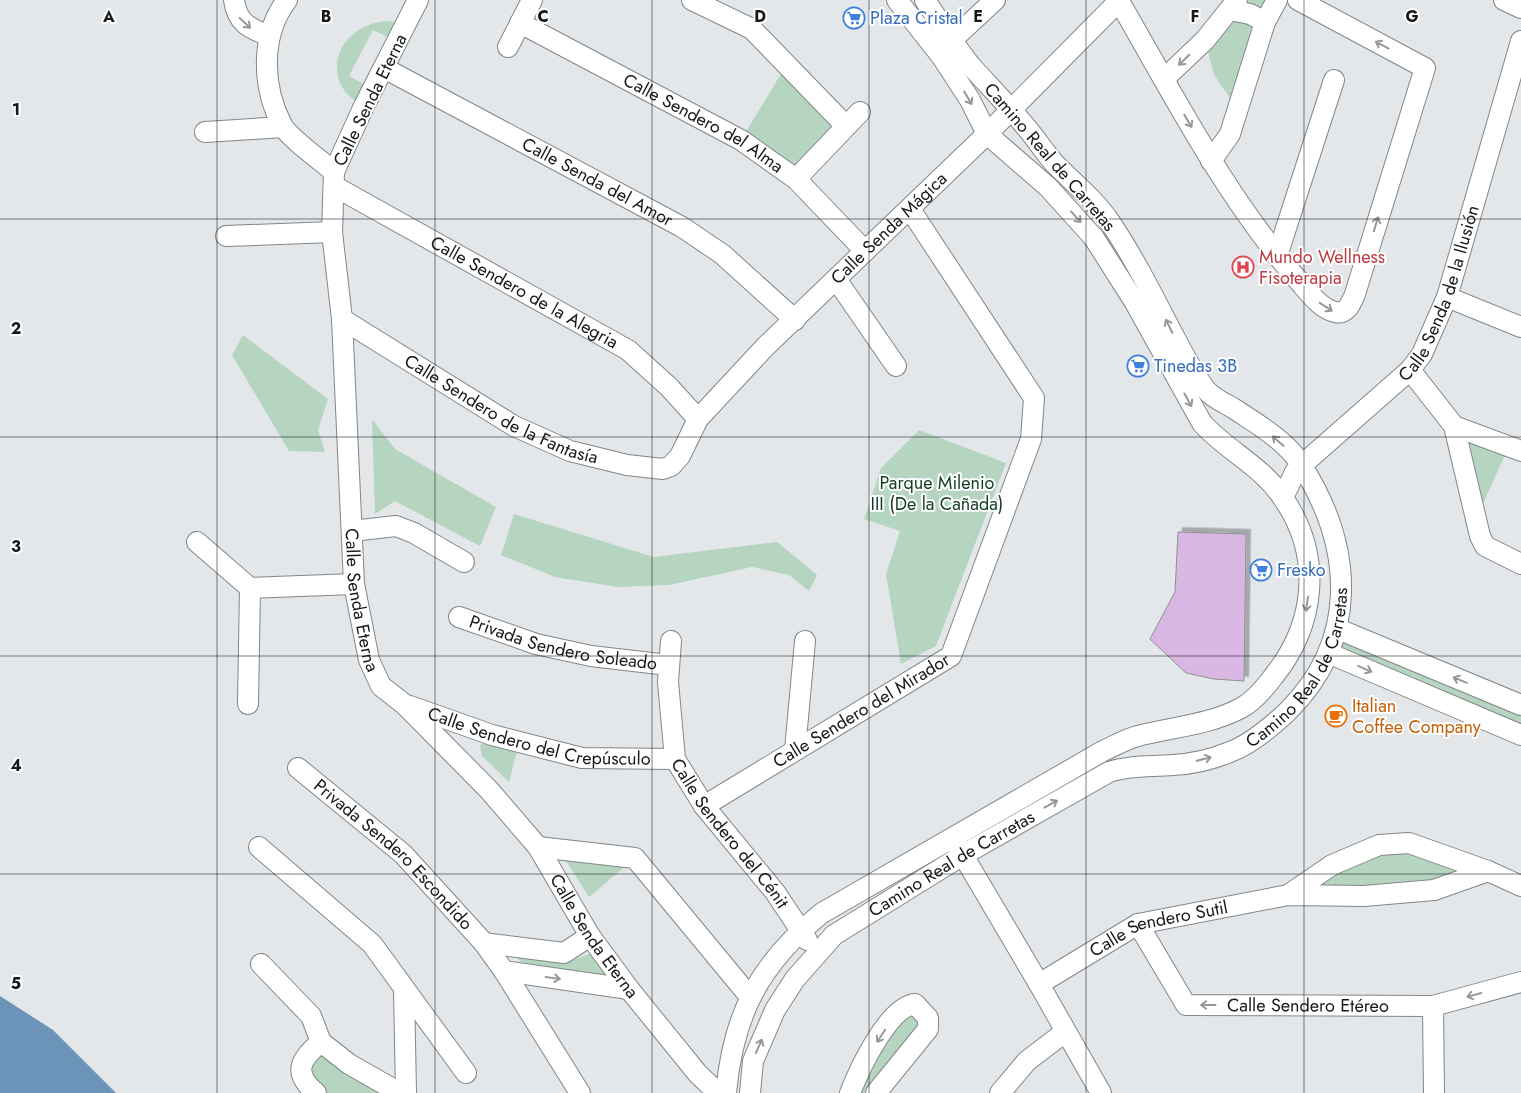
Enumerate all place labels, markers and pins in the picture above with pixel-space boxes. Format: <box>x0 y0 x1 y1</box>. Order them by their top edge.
place label: Plaza Cristal <box>870 5 963 31</box>
supermarket icon: Plaza Cristal <box>842 6 866 30</box>
place label: Mundo Wellness Fisoterapia <box>1259 244 1385 291</box>
hospital icon: Mundo Wellness Fisoterapia <box>1231 255 1255 279</box>
place label: Tinedas 3B <box>1154 353 1237 379</box>
supermarket icon: Tinedas 3B <box>1126 354 1150 378</box>
place label: Fresko <box>1277 557 1326 583</box>
supermarket icon: Fresko <box>1249 558 1273 582</box>
place label: Italian Coffee Company <box>1352 693 1481 740</box>
cafe icon: Italian Coffee Company <box>1324 704 1348 728</box>

